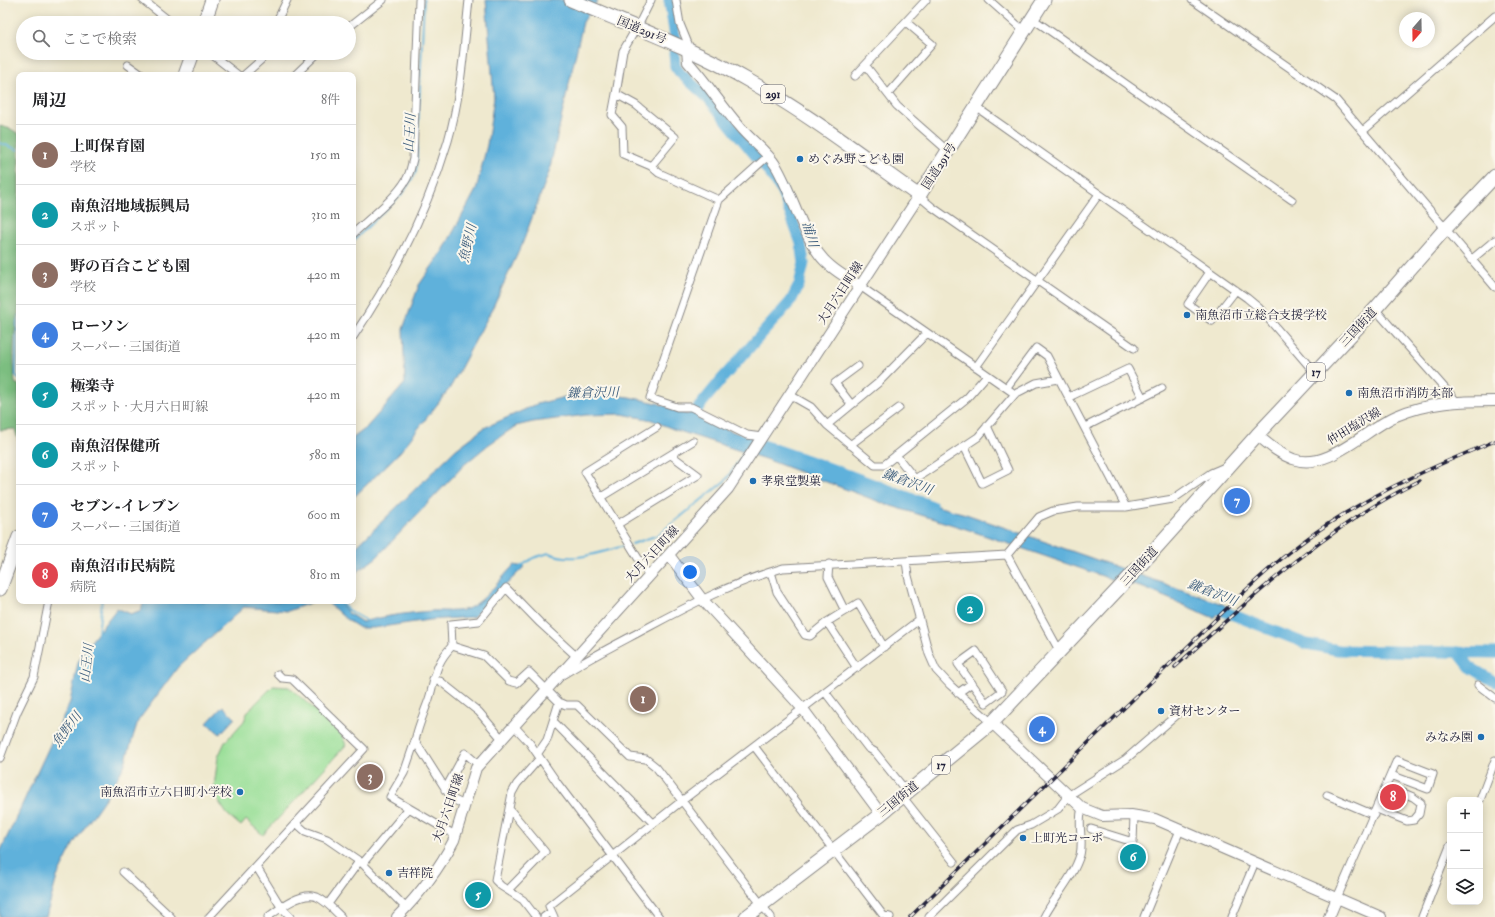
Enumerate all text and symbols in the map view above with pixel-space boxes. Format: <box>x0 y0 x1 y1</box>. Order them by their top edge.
north arrow <box>1399 12 1435 48</box>
street label: 国道291号 <box>615 13 669 48</box>
search box <box>16 16 356 60</box>
icon: search <box>30 27 52 49</box>
text: ここで検索 <box>62 30 137 49</box>
road number: 291 <box>761 85 785 103</box>
text: 周辺 <box>32 90 66 111</box>
text: 8件 <box>321 92 340 108</box>
water label: 山王川 <box>401 111 419 153</box>
text: 上町保育園 <box>70 137 145 156</box>
street label: 国道291号 <box>919 140 960 192</box>
text: 1 <box>43 147 47 163</box>
text: 150 m <box>310 147 340 163</box>
place label: めぐみ野こども園 <box>808 152 904 167</box>
marker: めぐみ野こども園 <box>795 154 805 164</box>
text: 学校 <box>70 159 96 175</box>
text: 南魚沼地域振興局 <box>70 197 190 216</box>
text: 2 <box>42 207 48 223</box>
text: 310 m <box>311 207 340 223</box>
text: スポット <box>70 219 122 235</box>
water label: 魚野川 <box>456 220 481 264</box>
water label: 浦川 <box>799 220 822 251</box>
text: 野の百合こども園 <box>70 257 190 276</box>
street label: 大月六日町線 <box>815 259 866 328</box>
text: 3 <box>43 267 48 283</box>
text: 420 m <box>307 267 340 283</box>
text: 学校 <box>70 279 96 295</box>
street label: 三国街道 <box>1337 305 1380 350</box>
place label: 南魚沼市立総合支援学校 <box>1195 308 1327 323</box>
marker: 南魚沼市立総合支援学校 <box>1182 310 1192 320</box>
text: ローソン <box>70 317 129 336</box>
text: 4 <box>41 327 49 343</box>
text: 420 m <box>307 327 340 343</box>
text: スーパー · 三国街道 <box>70 339 181 355</box>
road number: 17 <box>1307 363 1325 381</box>
text: 極楽寺 <box>70 377 115 396</box>
water label: 鎌倉沢川 <box>567 385 621 401</box>
place label: 南魚沼市消防本部 <box>1357 386 1453 401</box>
text: 5 <box>42 387 48 403</box>
text: 420 m <box>307 387 340 403</box>
marker: 南魚沼市消防本部 <box>1344 388 1354 398</box>
text: スポット · 大月六日町線 <box>70 399 208 415</box>
street label: 仲田塩沢線 <box>1325 405 1384 448</box>
text: 南魚沼保健所 <box>70 437 160 456</box>
text: 6 <box>42 447 48 463</box>
text: 580 m <box>309 447 340 463</box>
text: スポット <box>70 459 122 475</box>
water label: 鎌倉沢川 <box>880 466 937 499</box>
place label: 孝泉堂製菓 <box>761 474 821 489</box>
marker: 孝泉堂製菓 <box>748 476 758 486</box>
pin: 7 <box>1224 486 1250 516</box>
text: セブン-イレブン <box>70 497 180 516</box>
text: 7 <box>42 507 48 523</box>
text: 600 m <box>307 507 340 523</box>
text: スーパー · 三国街道 <box>70 519 181 535</box>
street label: 大月六日町線 <box>622 523 682 586</box>
street label: 三国街道 <box>1118 544 1161 589</box>
text: 南魚沼市民病院 <box>70 557 175 576</box>
your location <box>680 562 700 582</box>
text: 8 <box>42 567 48 583</box>
text: 810 m <box>310 567 340 583</box>
water label: 鎌倉沢川 <box>1185 576 1242 610</box>
text: 病院 <box>70 579 96 595</box>
pin: 2 <box>957 594 983 624</box>
water label: 山王川 <box>77 641 97 683</box>
pin: 1 <box>630 684 656 714</box>
place label: 資材センター <box>1169 704 1241 719</box>
marker: 資材センター <box>1156 706 1166 716</box>
water label: 魚野川 <box>49 708 86 750</box>
pin: 4 <box>1029 714 1055 744</box>
place label: みなみ園 <box>1425 730 1473 745</box>
marker: みなみ園 <box>1476 732 1486 742</box>
road number: 17 <box>932 756 950 774</box>
pin: 3 <box>357 762 383 792</box>
street label: 大月六日町線 <box>430 772 467 845</box>
street label: 三国街道 <box>875 778 922 820</box>
pin: 8 <box>1380 782 1406 812</box>
place label: 南魚沼市立六日町小学校 <box>100 785 232 800</box>
marker: 南魚沼市立六日町小学校 <box>235 787 245 797</box>
map controls <box>1447 797 1483 905</box>
button: + <box>1447 797 1483 833</box>
place label: 上町光コーポ <box>1031 831 1103 846</box>
marker: 上町光コーポ <box>1018 833 1028 843</box>
button: − <box>1447 833 1483 869</box>
pin: 6 <box>1120 842 1146 872</box>
place label: 吉祥院 <box>397 866 433 881</box>
marker: 吉祥院 <box>384 868 394 878</box>
button: layers <box>1447 869 1483 905</box>
pin: 5 <box>465 880 491 910</box>

